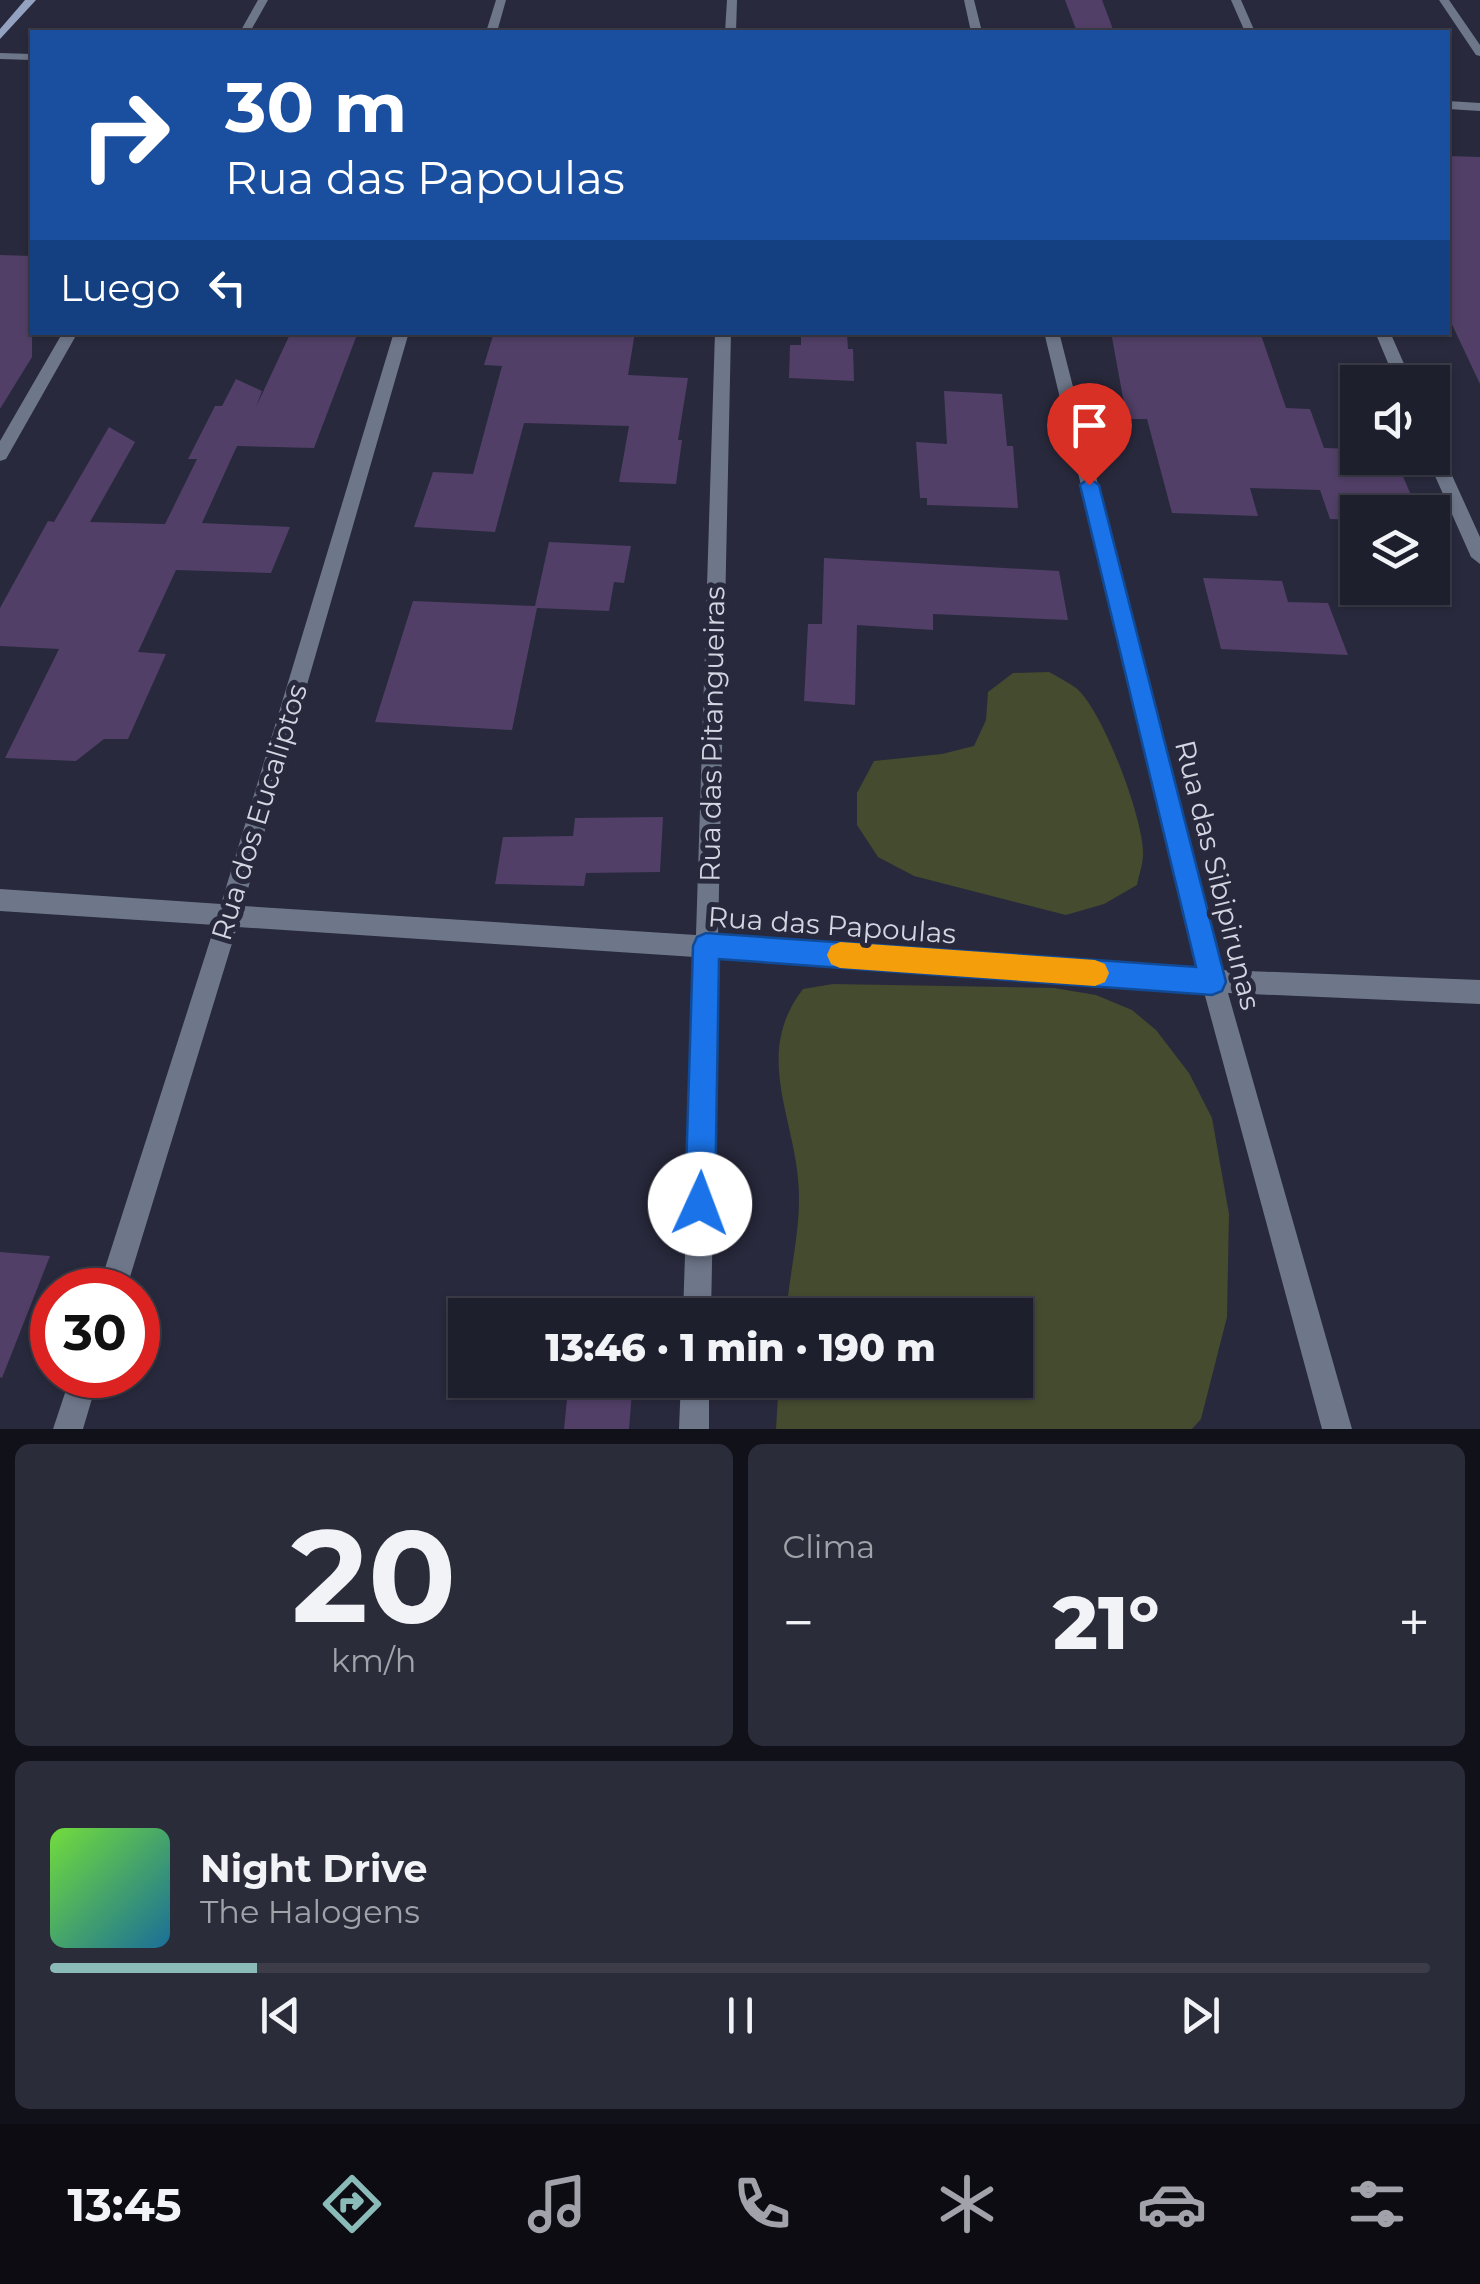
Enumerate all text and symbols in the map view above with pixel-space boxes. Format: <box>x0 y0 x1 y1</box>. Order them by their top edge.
text: 30 m <box>225 64 407 150</box>
icon: right <box>60 70 190 200</box>
text: Rua das Papoulas <box>225 150 625 205</box>
icon: left <box>200 260 255 315</box>
text: Luego <box>60 264 180 311</box>
map controls <box>1340 365 1450 605</box>
button: sound <box>1340 365 1450 475</box>
pin <box>1047 383 1132 486</box>
icon: arrive <box>1062 398 1117 453</box>
button: layers <box>1340 495 1450 605</box>
street label: Rua das Pitangueiras <box>692 586 732 882</box>
street label: Rua dos Eucaliptos <box>204 680 314 944</box>
street label: Rua das Sibipirunas <box>1168 737 1268 1013</box>
street label: Rua das Papoulas <box>707 899 957 951</box>
position arrow <box>648 1152 752 1256</box>
speed limit sign: 30 <box>30 1268 160 1398</box>
text: 13:46 · 1 min · 190 m <box>545 1324 936 1371</box>
text: 20 <box>291 1496 456 1655</box>
text: Clima <box>783 1527 875 1566</box>
text: 21° <box>1053 1576 1160 1668</box>
text: − <box>783 1589 814 1656</box>
text: + <box>1398 1589 1430 1656</box>
text: km/h <box>331 1641 416 1680</box>
text: Night Drive <box>200 1845 427 1892</box>
text: The Halogens <box>200 1892 420 1931</box>
icon: previous <box>253 1988 308 2043</box>
icon: pause <box>713 1988 768 2043</box>
icon: next <box>1173 1988 1228 2043</box>
icon: directions <box>317 2169 387 2239</box>
icon: music <box>522 2169 592 2239</box>
icon: phone <box>727 2169 797 2239</box>
icon: climate <box>932 2169 1002 2239</box>
icon: car <box>1137 2169 1207 2239</box>
icon: filters <box>1342 2169 1412 2239</box>
text: 13:45 <box>68 2177 181 2232</box>

